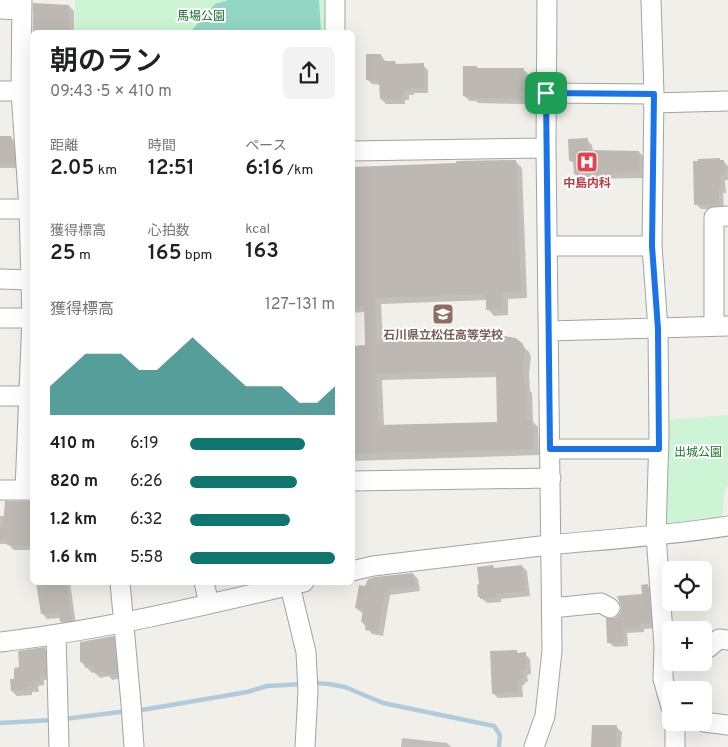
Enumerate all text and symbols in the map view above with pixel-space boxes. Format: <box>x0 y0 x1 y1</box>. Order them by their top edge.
park label: 馬場公園 <box>177 9 225 25</box>
text: 朝のラン <box>50 45 162 81</box>
button: share <box>283 47 335 99</box>
pin <box>525 72 567 114</box>
icon: arrive <box>532 79 560 107</box>
text: 09:43 · 5 × 410 m <box>50 82 172 102</box>
text: 距離 <box>50 138 78 155</box>
text: 時間 <box>148 138 176 155</box>
text: ペース <box>245 138 287 155</box>
hospital icon: 中島内科 <box>575 150 599 174</box>
text: 2.05 <box>50 155 94 182</box>
text: 12:51 <box>148 155 195 182</box>
text: 6:16 <box>245 155 284 182</box>
text: km <box>94 162 117 179</box>
text: /km <box>284 162 313 179</box>
place label: 中島内科 <box>563 176 611 192</box>
text: kcal <box>245 221 270 238</box>
text: 獲得標高 <box>50 223 106 240</box>
text: 心拍数 <box>148 223 190 240</box>
text: 163 <box>245 238 279 265</box>
text: 25 <box>50 240 76 267</box>
text: 165 <box>148 240 182 267</box>
text: m <box>76 247 91 264</box>
text: bpm <box>182 247 212 264</box>
text: 127–131 m <box>265 295 335 315</box>
text: 獲得標高 <box>50 300 114 320</box>
school or university icon: 石川県立松任高等学校 <box>431 302 455 326</box>
place label: 石川県立松任高等学校 <box>383 328 503 344</box>
text: 410 m <box>50 434 95 454</box>
text: 6:19 <box>130 434 159 454</box>
park label: 出城公園 <box>674 445 722 461</box>
text: 820 m <box>50 472 98 492</box>
text: 6:26 <box>130 472 163 492</box>
text: 1.2 km <box>50 510 97 530</box>
text: 6:32 <box>130 510 162 530</box>
text: 1.6 km <box>50 548 97 568</box>
text: 5:58 <box>130 548 163 568</box>
map controls <box>662 561 712 731</box>
button: locate <box>662 561 712 611</box>
button: + <box>662 621 712 671</box>
button: − <box>662 681 712 731</box>

